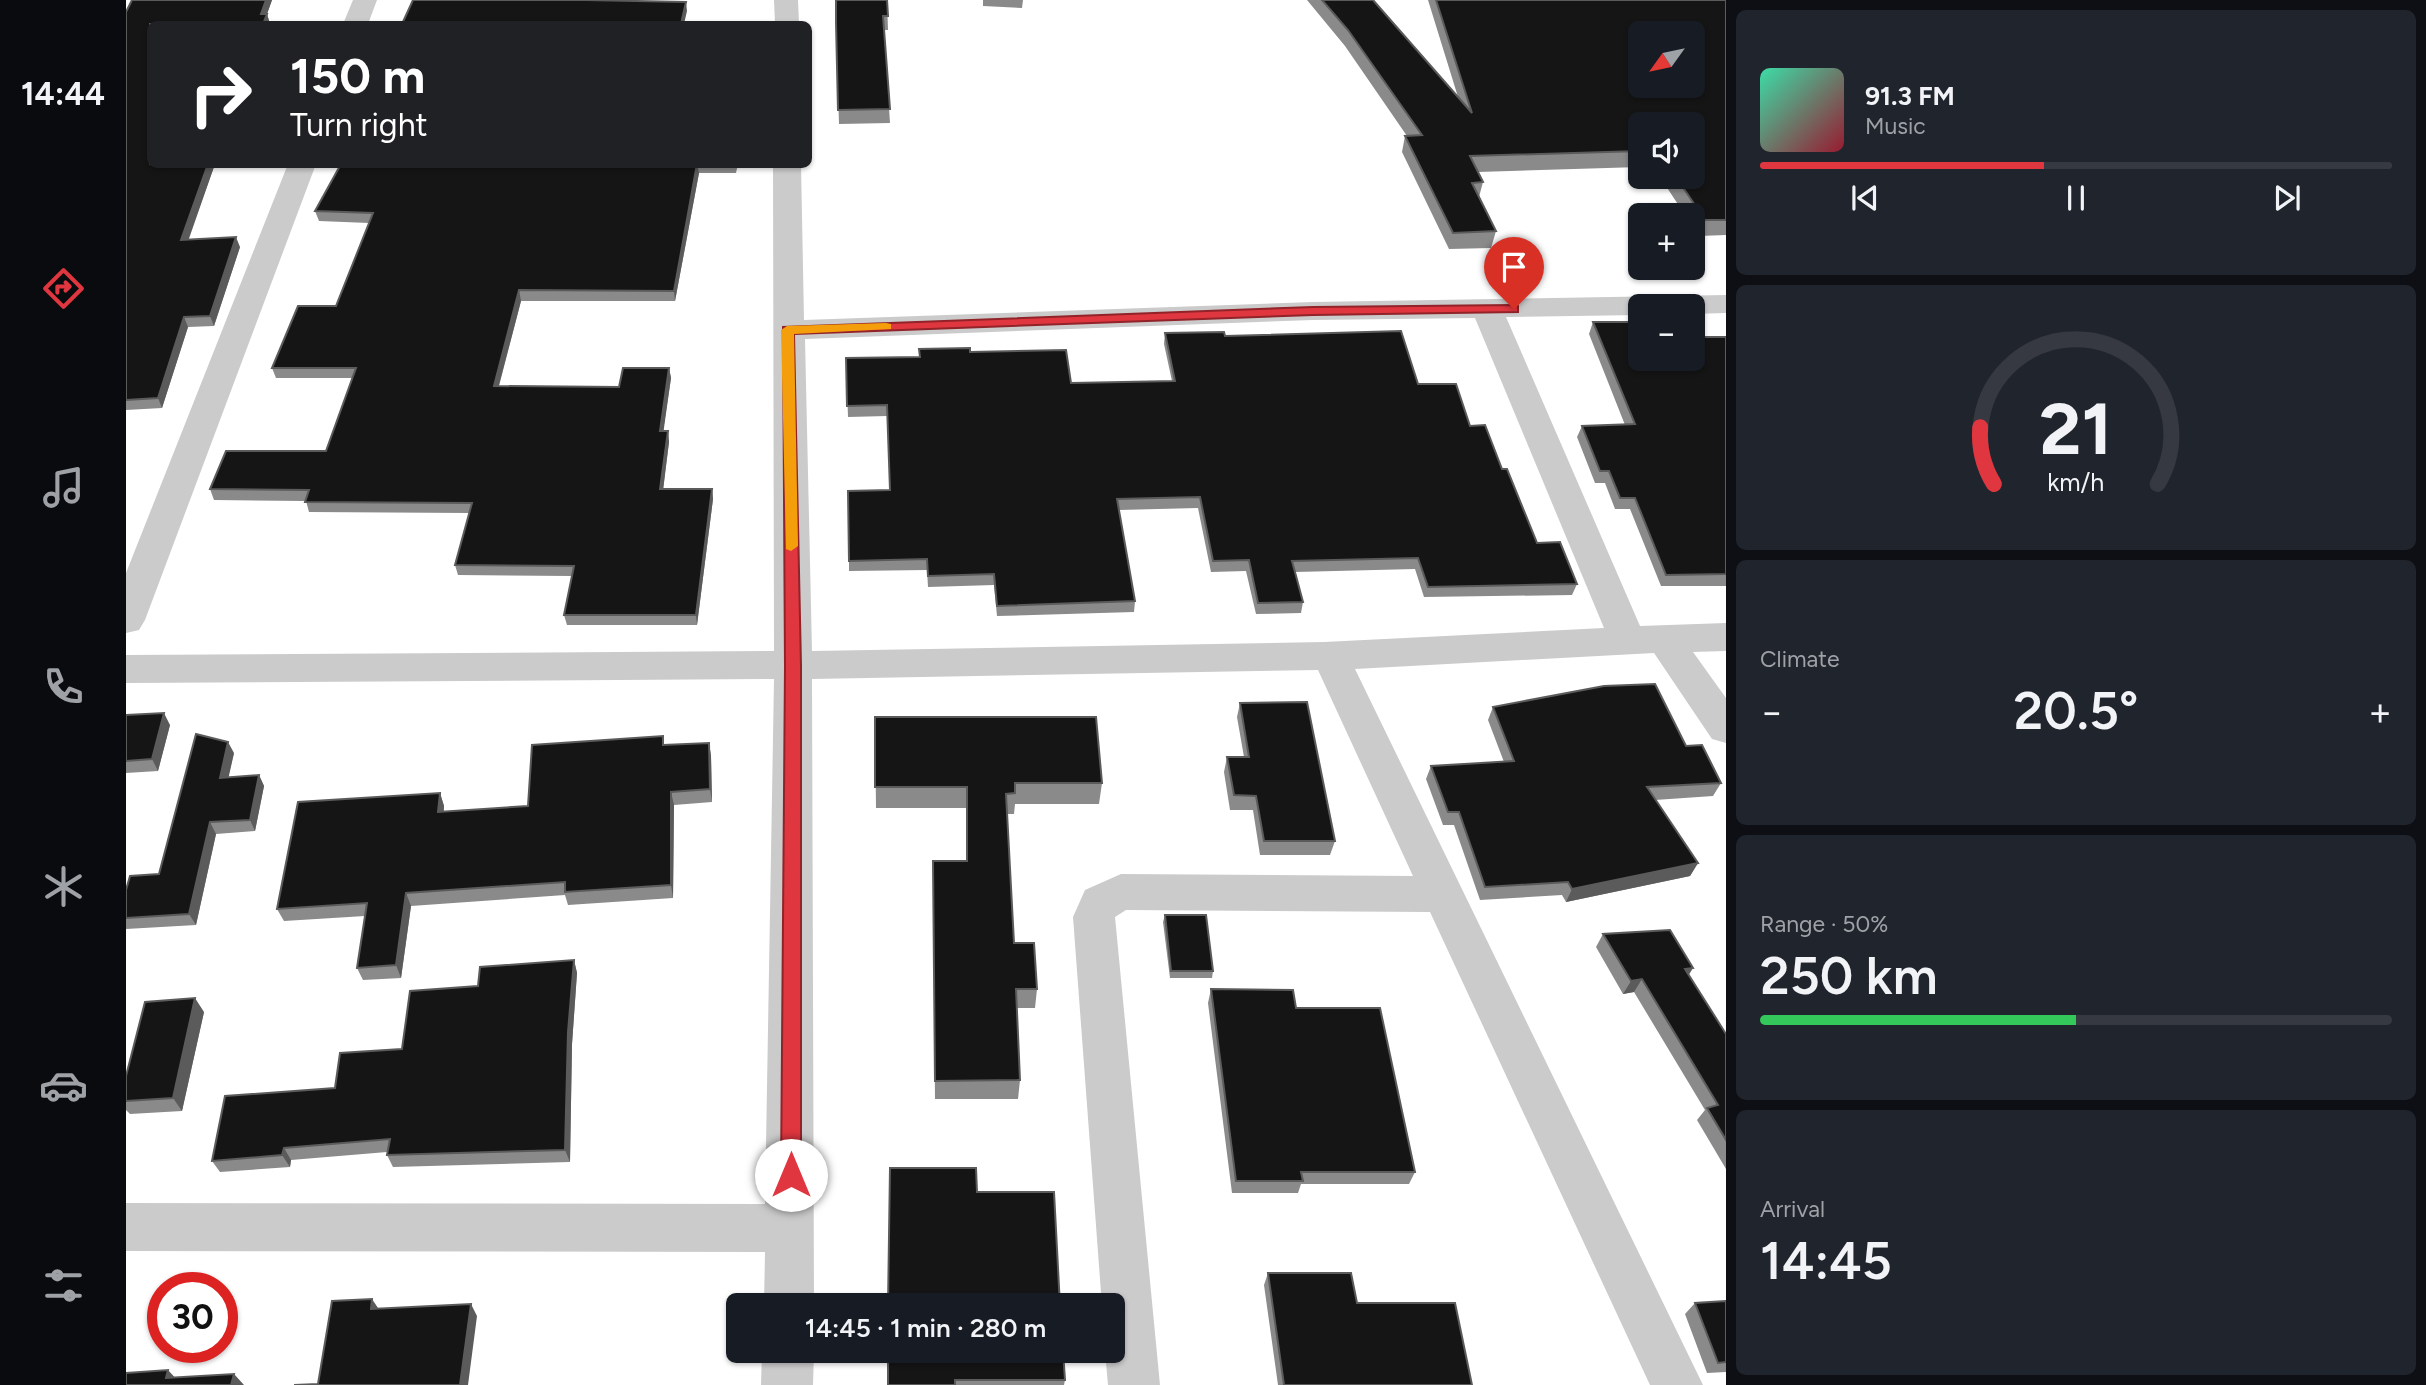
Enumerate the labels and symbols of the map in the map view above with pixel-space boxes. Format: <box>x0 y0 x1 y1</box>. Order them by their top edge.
north arrow <box>1628 21 1704 98</box>
pin <box>1484 237 1544 309</box>
position arrow <box>754 1138 828 1212</box>
speed limit sign: 30 <box>147 1272 238 1363</box>

